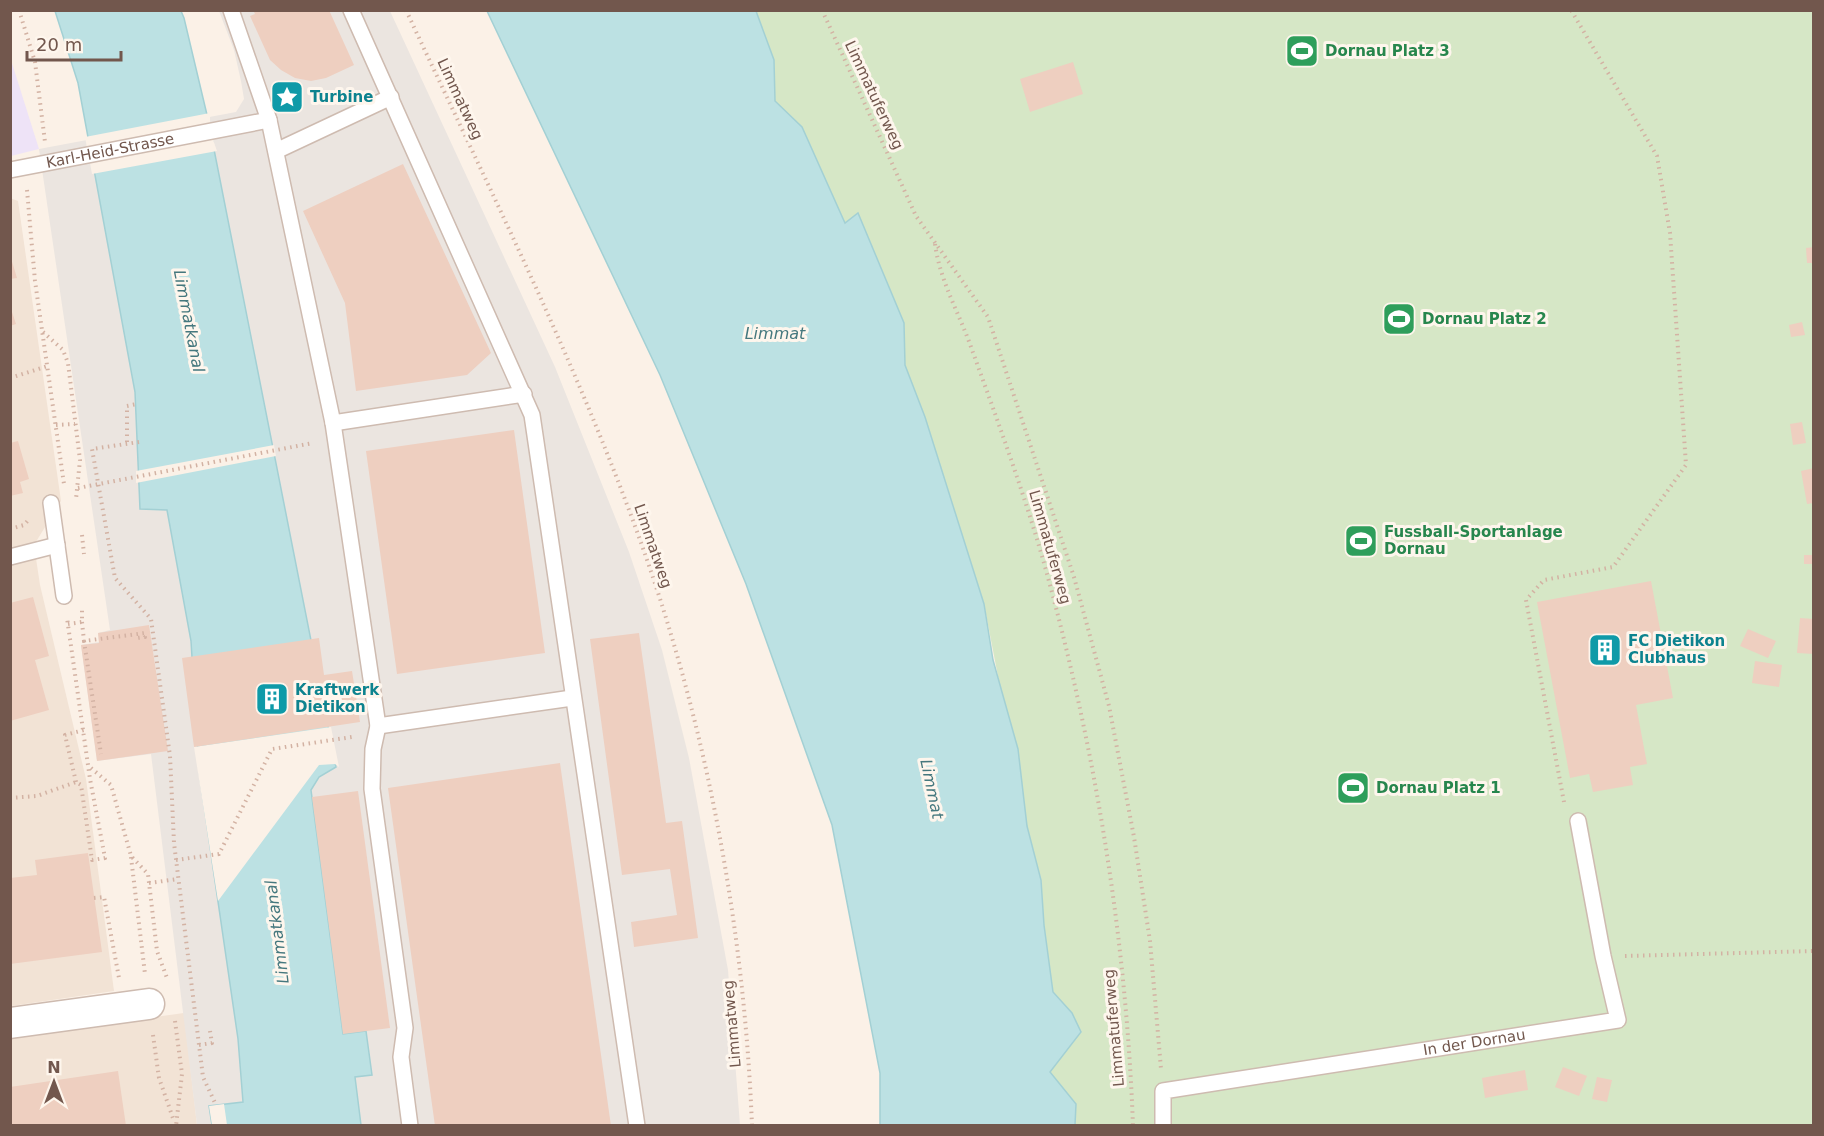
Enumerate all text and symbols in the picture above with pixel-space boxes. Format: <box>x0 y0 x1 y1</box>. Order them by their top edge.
scale bar <box>27 24 122 62</box>
sports icon: Dornau Platz 3 <box>1284 33 1320 69</box>
text: 20 m <box>36 34 82 55</box>
street label: Limmatuferweg <box>841 38 907 152</box>
place label: Dornau Platz 3 <box>1325 42 1450 60</box>
street label: Limmatweg <box>433 55 487 143</box>
place icon: Turbine <box>269 79 305 115</box>
place label: Turbine <box>310 88 373 106</box>
street label: Karl-Heid-Strasse <box>45 130 176 172</box>
water label: Limmatkanal <box>170 268 208 374</box>
sports icon: Dornau Platz 2 <box>1381 301 1417 337</box>
place label: Dornau Platz 2 <box>1422 310 1547 328</box>
water label: Limmat <box>745 324 806 343</box>
street label: Limmatuferweg <box>1025 488 1075 606</box>
street label: Limmatweg <box>630 502 676 590</box>
sports icon: Fussball-Sportanlage Dornau <box>1343 523 1379 559</box>
place label: Fussball-Sportanlage Dornau <box>1384 523 1563 558</box>
building icon: FC Dietikon Clubhaus <box>1587 632 1623 668</box>
place label: FC Dietikon Clubhaus <box>1628 632 1725 667</box>
building icon: Kraftwerk Dietikon <box>254 681 290 717</box>
place label: Kraftwerk Dietikon <box>295 681 380 716</box>
water label: Limmat <box>916 757 948 821</box>
sports icon: Dornau Platz 1 <box>1335 770 1371 806</box>
place label: Dornau Platz 1 <box>1376 779 1501 797</box>
water label: Limmatkanal <box>261 879 293 985</box>
street label: Limmatuferweg <box>1100 968 1128 1088</box>
street label: Limmatweg <box>719 979 745 1069</box>
street label: In der Dornau <box>1422 1026 1527 1059</box>
north arrow <box>24 1052 84 1112</box>
text: N <box>47 1058 61 1077</box>

